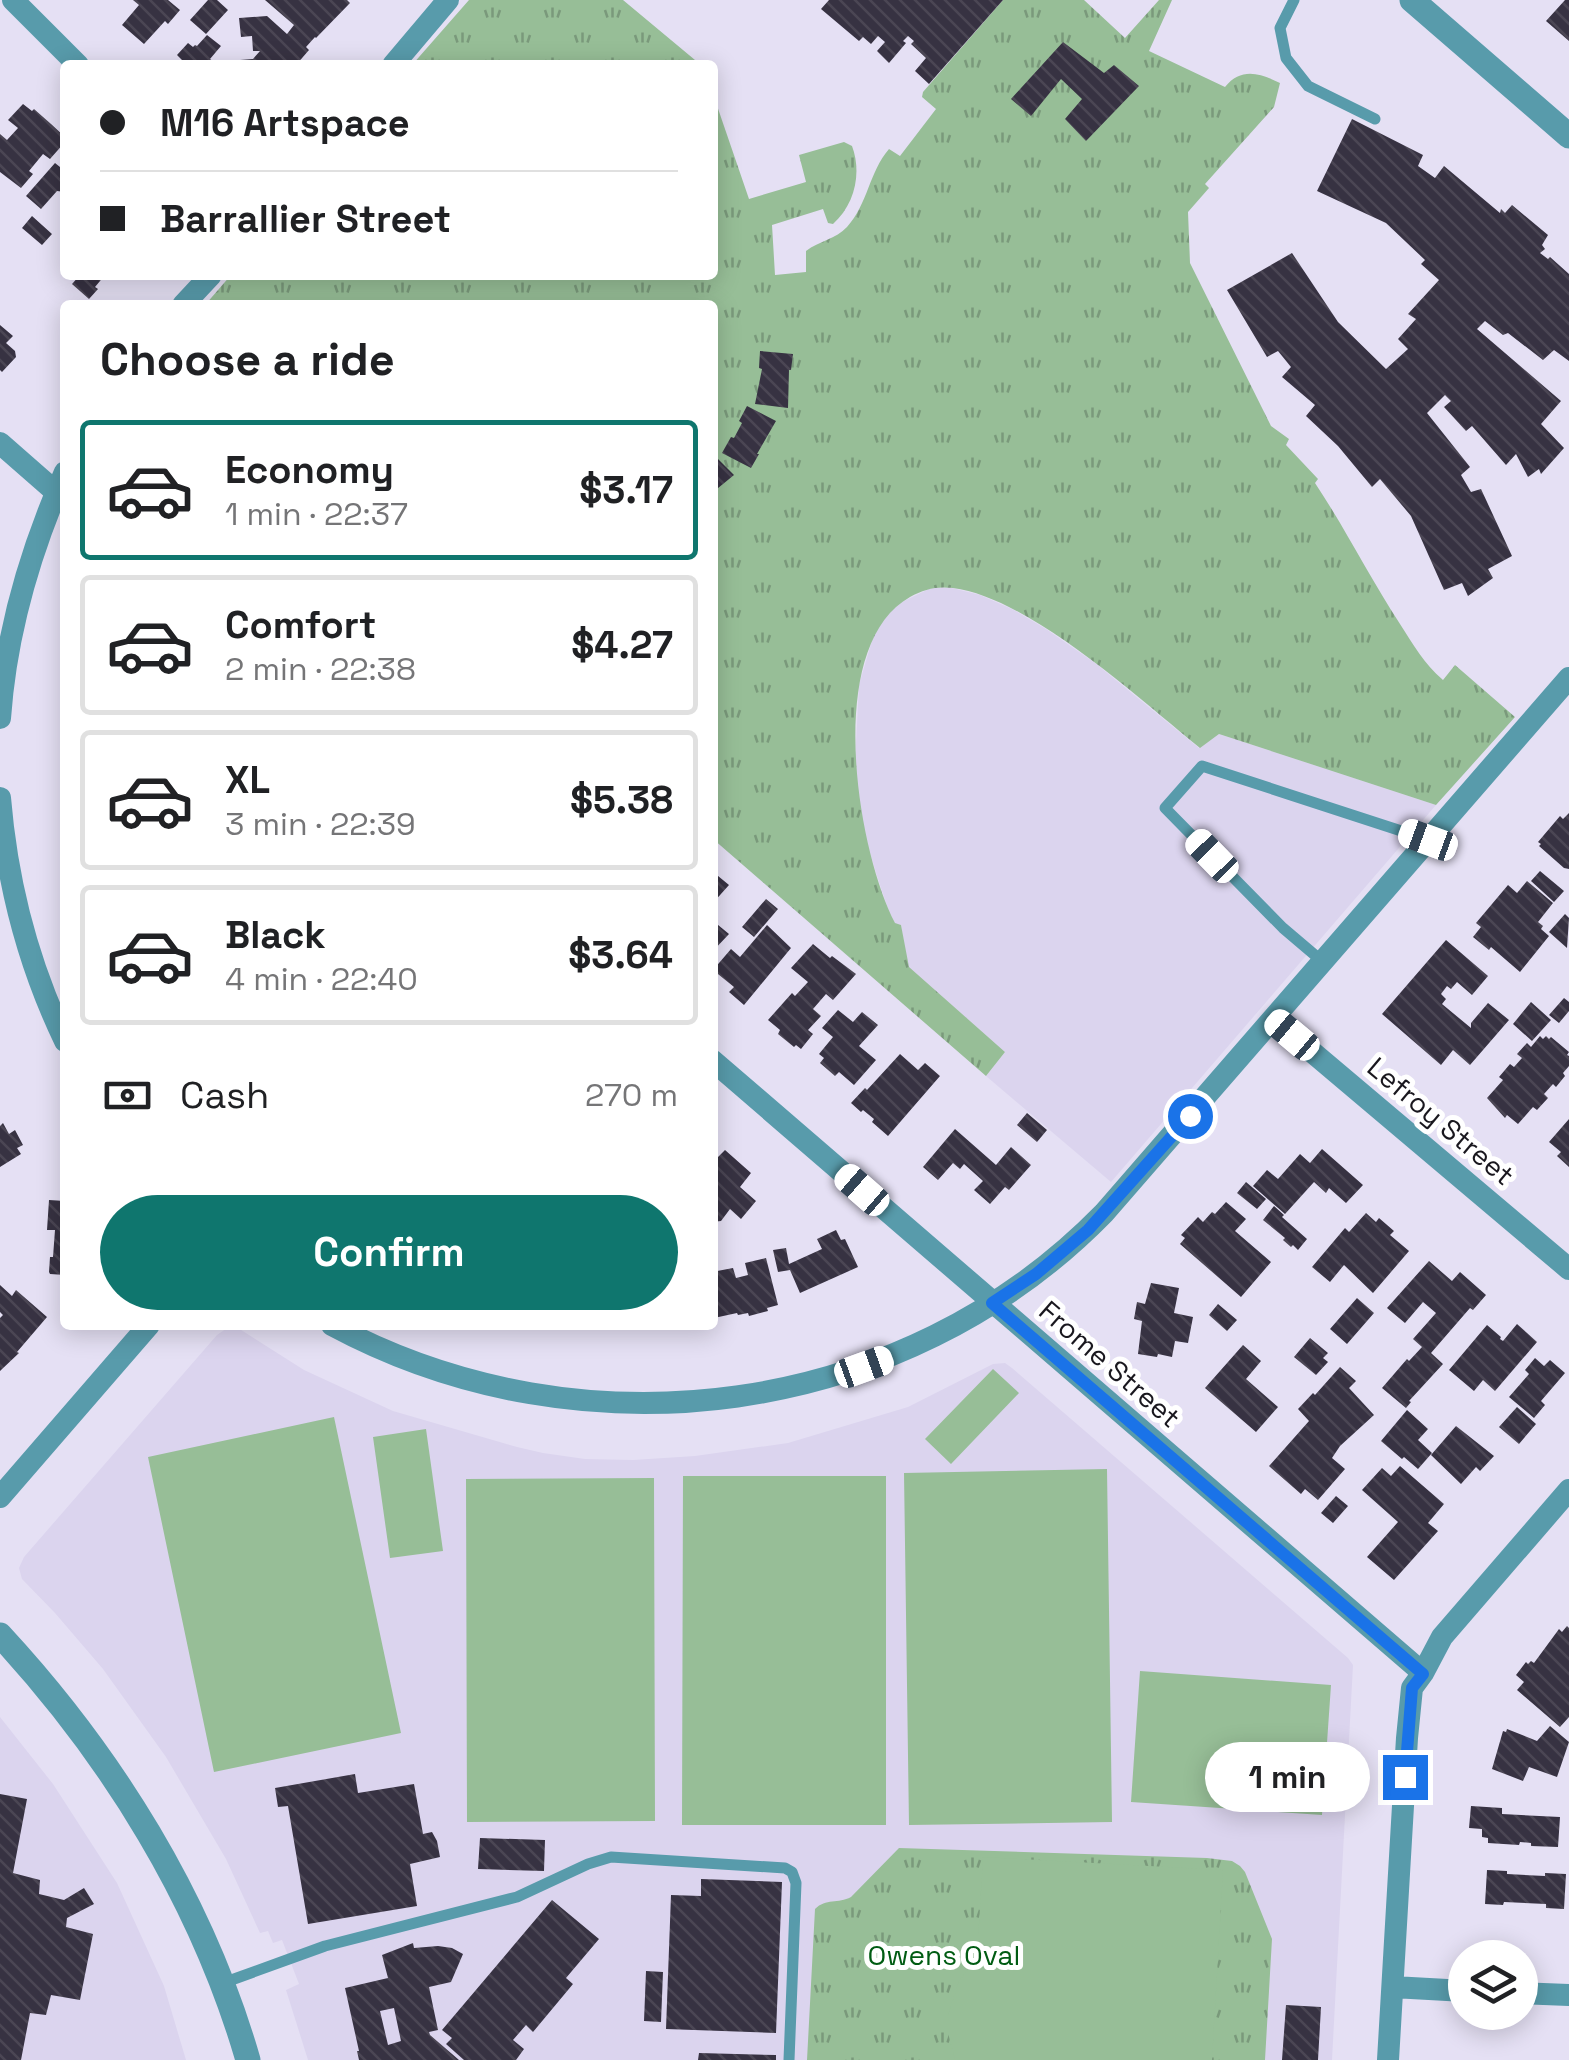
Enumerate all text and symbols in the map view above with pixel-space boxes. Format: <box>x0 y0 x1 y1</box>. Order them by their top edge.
text: M16 Artspace <box>160 99 410 147</box>
text: Barrallier Street <box>160 195 451 243</box>
text: Choose a ride <box>100 331 395 388</box>
icon: car <box>105 445 195 535</box>
text: Economy <box>225 446 394 494</box>
text: $3.17 <box>579 466 673 514</box>
text: 1 min · 22:37 <box>225 494 408 534</box>
icon: car <box>105 600 195 690</box>
text: Comfort <box>225 601 376 649</box>
text: $4.27 <box>571 621 673 669</box>
text: 2 min · 22:38 <box>225 649 416 689</box>
icon: car <box>105 755 195 845</box>
text: XL <box>225 756 270 804</box>
text: $5.38 <box>570 776 673 824</box>
text: 3 min · 22:39 <box>225 804 416 844</box>
car <box>1395 816 1461 864</box>
car <box>1180 824 1244 888</box>
icon: car <box>105 910 195 1000</box>
text: Black <box>225 911 326 959</box>
text: $3.64 <box>568 931 673 979</box>
text: 4 min · 22:40 <box>225 959 418 999</box>
car <box>1259 1004 1325 1066</box>
street label: Lefroy Street <box>1360 1049 1522 1193</box>
icon: cash <box>100 1068 155 1123</box>
text: Cash <box>180 1071 269 1119</box>
text: 270 m <box>585 1075 678 1115</box>
route start <box>1168 1094 1213 1139</box>
car <box>830 1159 894 1221</box>
button: Confirm <box>100 1195 678 1310</box>
street label: Frome Street <box>1032 1293 1188 1435</box>
car <box>831 1343 897 1391</box>
callout: 1 min <box>1205 1742 1370 1812</box>
route end <box>1383 1755 1428 1800</box>
text: 1 min <box>1248 1757 1327 1797</box>
park label: Owens Oval <box>868 1937 1020 1973</box>
map controls <box>1448 1940 1538 2030</box>
button: layers <box>1448 1940 1538 2030</box>

